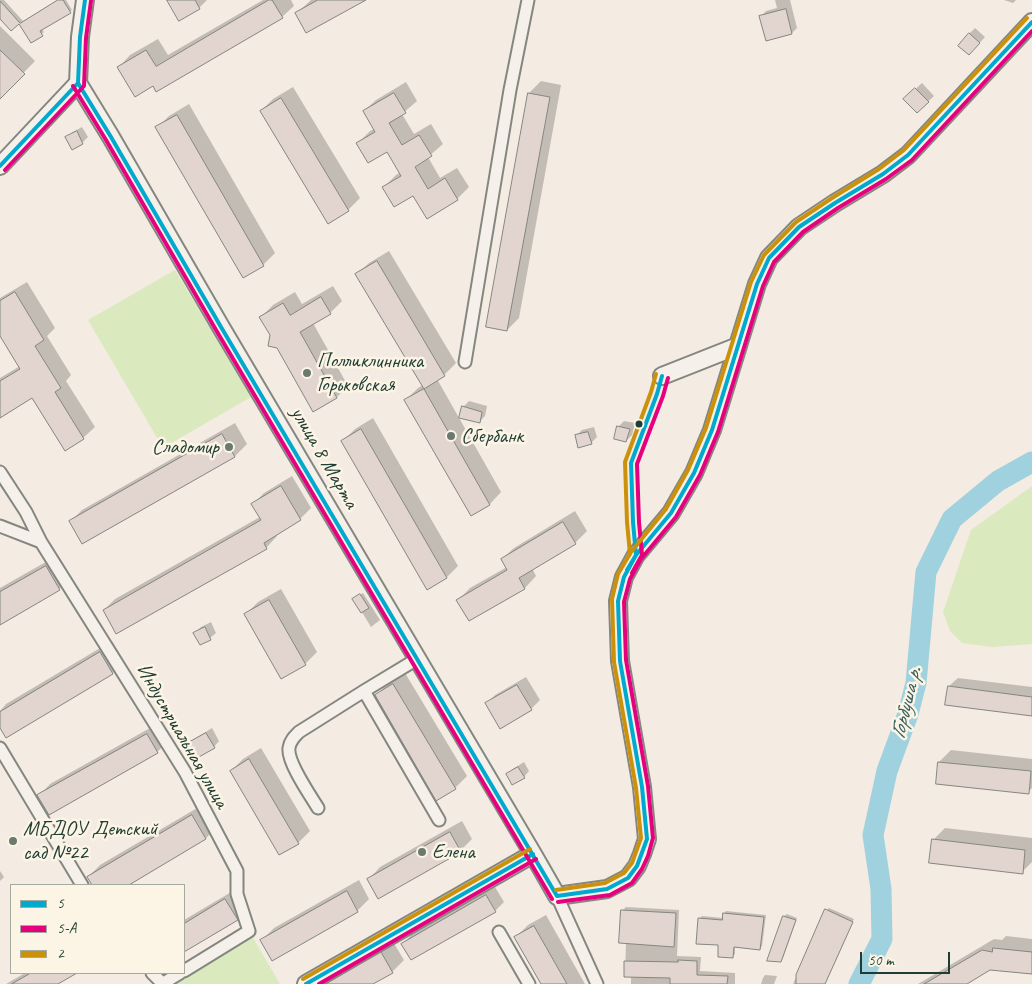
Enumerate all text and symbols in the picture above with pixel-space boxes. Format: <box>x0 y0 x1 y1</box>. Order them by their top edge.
place label: Полликлинника Горьковская <box>317 348 423 398</box>
marker: Полликлинника Горьковская <box>301 367 313 379</box>
street label: улица 8 Марта <box>285 403 363 513</box>
unlabelled marker <box>634 419 644 429</box>
place label: Сбербанк <box>461 423 523 449</box>
marker: Сбербанк <box>445 430 457 442</box>
place label: Сладомир <box>152 434 219 460</box>
marker: Сладомир <box>223 441 235 453</box>
street label: Индустриальная улица <box>130 659 234 813</box>
water label: Горбуша р. <box>885 665 929 741</box>
place label: МБДОУ Детский сад №22 <box>23 816 158 866</box>
marker: МБДОУ Детский сад №22 <box>7 835 19 847</box>
place label: Елена <box>432 839 475 865</box>
marker: Елена <box>416 846 428 858</box>
legend <box>10 884 185 974</box>
text: 5 <box>57 894 64 913</box>
text: 5-А <box>57 919 76 938</box>
scale bar <box>862 942 952 974</box>
text: 2 <box>57 944 64 963</box>
text: 50 m <box>868 951 894 970</box>

